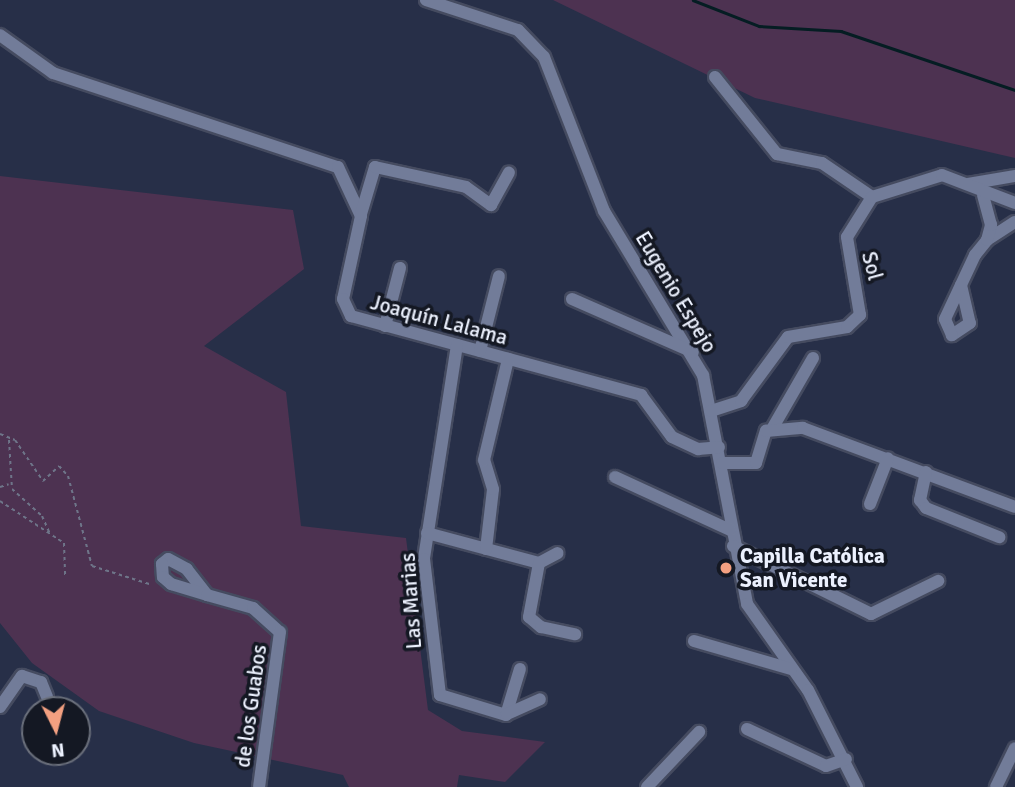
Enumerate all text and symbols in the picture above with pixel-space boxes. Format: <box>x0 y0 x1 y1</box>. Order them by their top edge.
street label: Eugenio Espejo <box>630 227 722 357</box>
street label: Sol <box>856 249 888 283</box>
street label: Joaquín Lalama <box>368 290 510 350</box>
place label: Capilla Católica San Vicente <box>740 543 885 593</box>
street label: Las Marias <box>395 552 427 650</box>
marker: Capilla Católica San Vicente <box>718 560 734 576</box>
street label: de los Guabos <box>230 643 272 769</box>
north arrow <box>21 696 91 766</box>
text: N <box>50 737 66 763</box>

